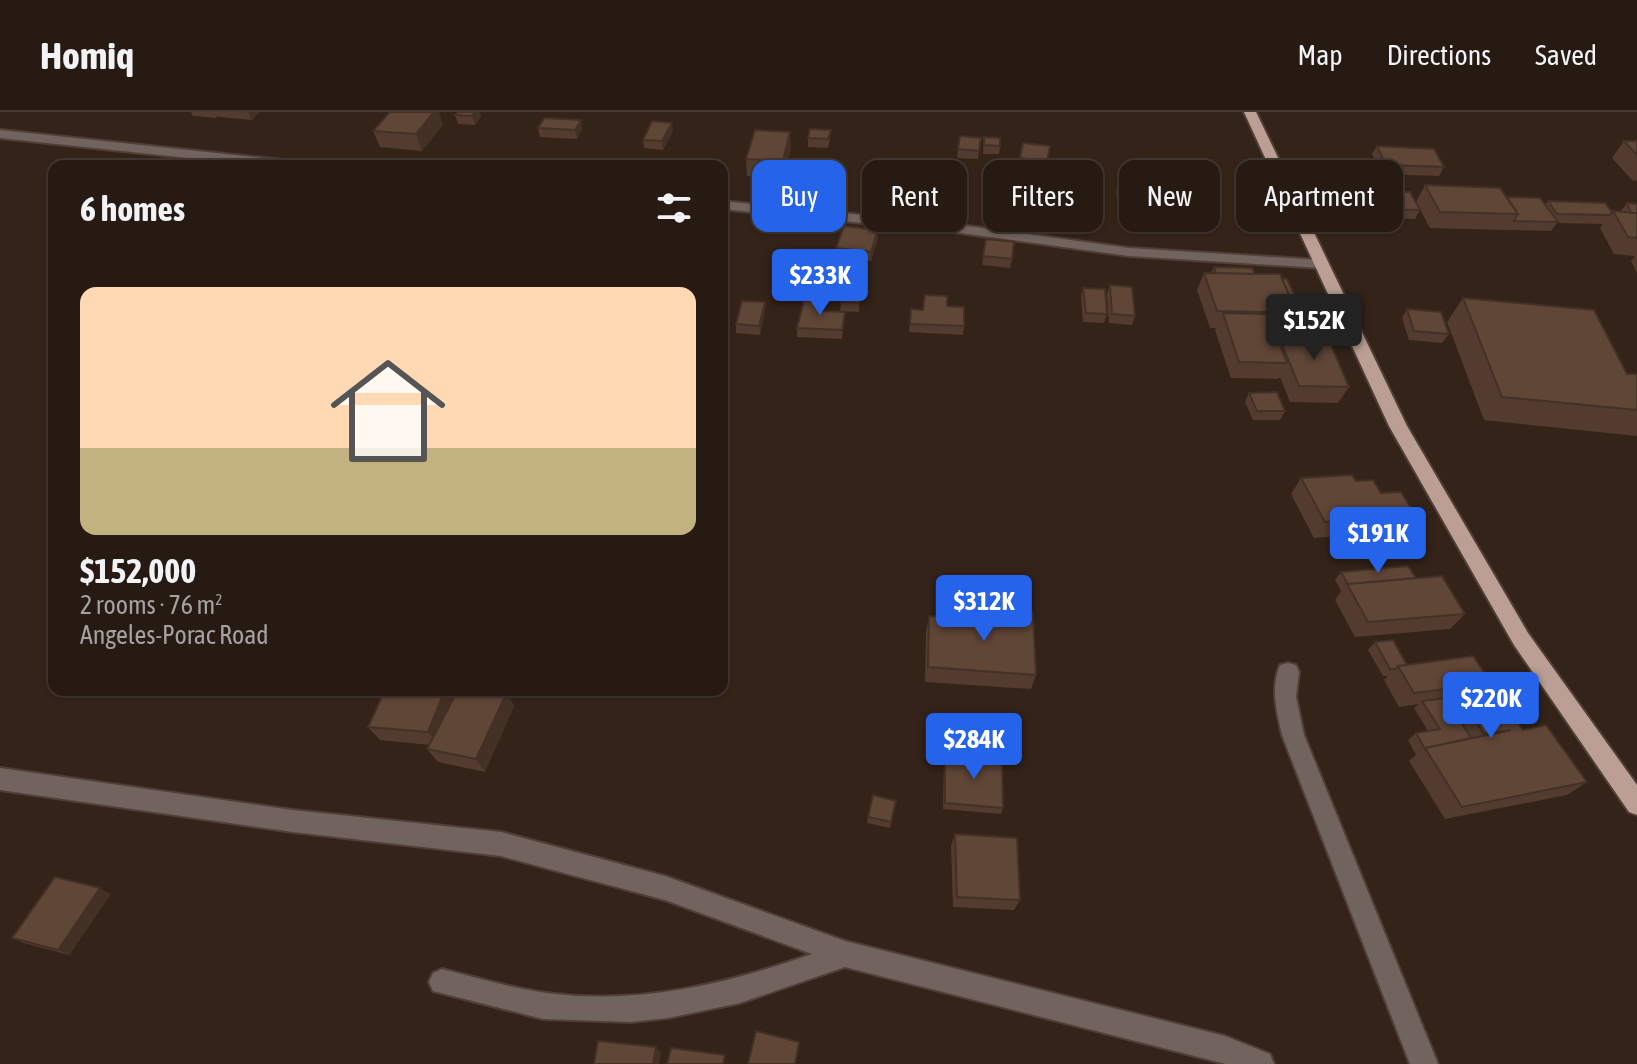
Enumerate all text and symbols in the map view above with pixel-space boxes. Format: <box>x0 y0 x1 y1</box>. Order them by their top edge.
text: Homiq <box>40 34 134 77</box>
text: Map <box>1298 39 1343 71</box>
text: Directions <box>1387 39 1491 71</box>
text: Saved <box>1535 39 1597 71</box>
chip: Buy <box>752 160 846 232</box>
chip: Rent <box>862 160 967 232</box>
chip: Filters <box>983 160 1103 232</box>
chip: New <box>1119 160 1220 232</box>
chip: Apartment <box>1236 160 1403 232</box>
icon: filters <box>652 186 696 230</box>
text: 6 homes <box>80 189 185 228</box>
pin: $233K <box>764 249 876 317</box>
text: $233K <box>790 260 850 290</box>
pin: $152K <box>1258 294 1370 362</box>
text: $152K <box>1284 305 1344 335</box>
icon: home <box>316 339 460 483</box>
pin: $191K <box>1322 507 1434 575</box>
text: $191K <box>1348 518 1408 548</box>
text: $152,000 <box>80 551 196 590</box>
pin: $312K <box>928 575 1040 643</box>
text: $312K <box>954 586 1014 616</box>
text: 2 rooms · 76 m² <box>80 590 222 620</box>
text: Angeles-Porac Road <box>80 620 269 650</box>
pin: $220K <box>1435 672 1547 740</box>
text: $220K <box>1461 683 1521 713</box>
pin: $284K <box>918 713 1030 781</box>
text: $284K <box>944 724 1004 754</box>

